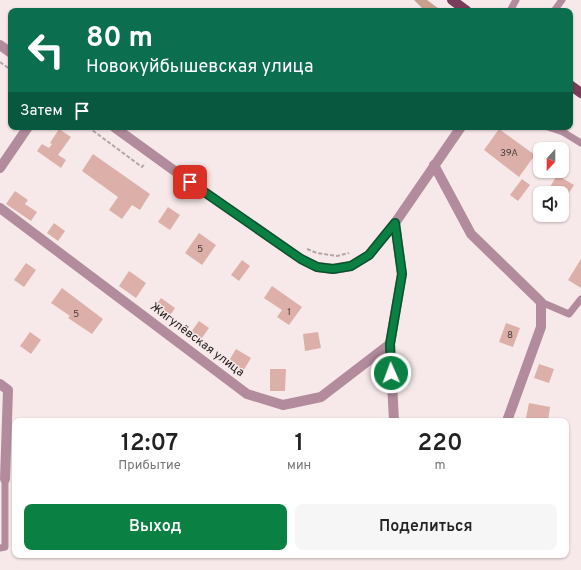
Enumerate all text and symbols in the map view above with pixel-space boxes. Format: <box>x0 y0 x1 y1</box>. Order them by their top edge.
text: 80 m <box>86 21 153 57</box>
icon: left <box>20 24 72 76</box>
text: Новокуйбышевская улица <box>86 56 313 79</box>
icon: arrive <box>71 100 93 122</box>
text: Затем <box>20 102 63 121</box>
north arrow <box>533 142 569 178</box>
map controls <box>533 142 569 222</box>
house number: 39А <box>500 147 518 160</box>
pin <box>173 165 207 199</box>
icon: arrive <box>179 171 201 193</box>
button: sound <box>533 186 569 222</box>
house number: 5 <box>197 243 203 256</box>
street label: Жигулёвская улица <box>147 299 247 381</box>
house number: 1 <box>287 306 291 319</box>
house number: 5 <box>73 308 79 321</box>
house number: 8 <box>507 329 513 342</box>
position arrow <box>370 352 412 394</box>
text: 12:07 <box>121 429 178 459</box>
text: 1 <box>294 429 304 459</box>
text: 220 <box>418 429 463 459</box>
text: Прибытие <box>118 458 181 474</box>
text: мин <box>287 458 311 474</box>
text: m <box>435 458 446 474</box>
button: Выход <box>24 504 287 550</box>
button: Поделиться <box>295 504 557 550</box>

